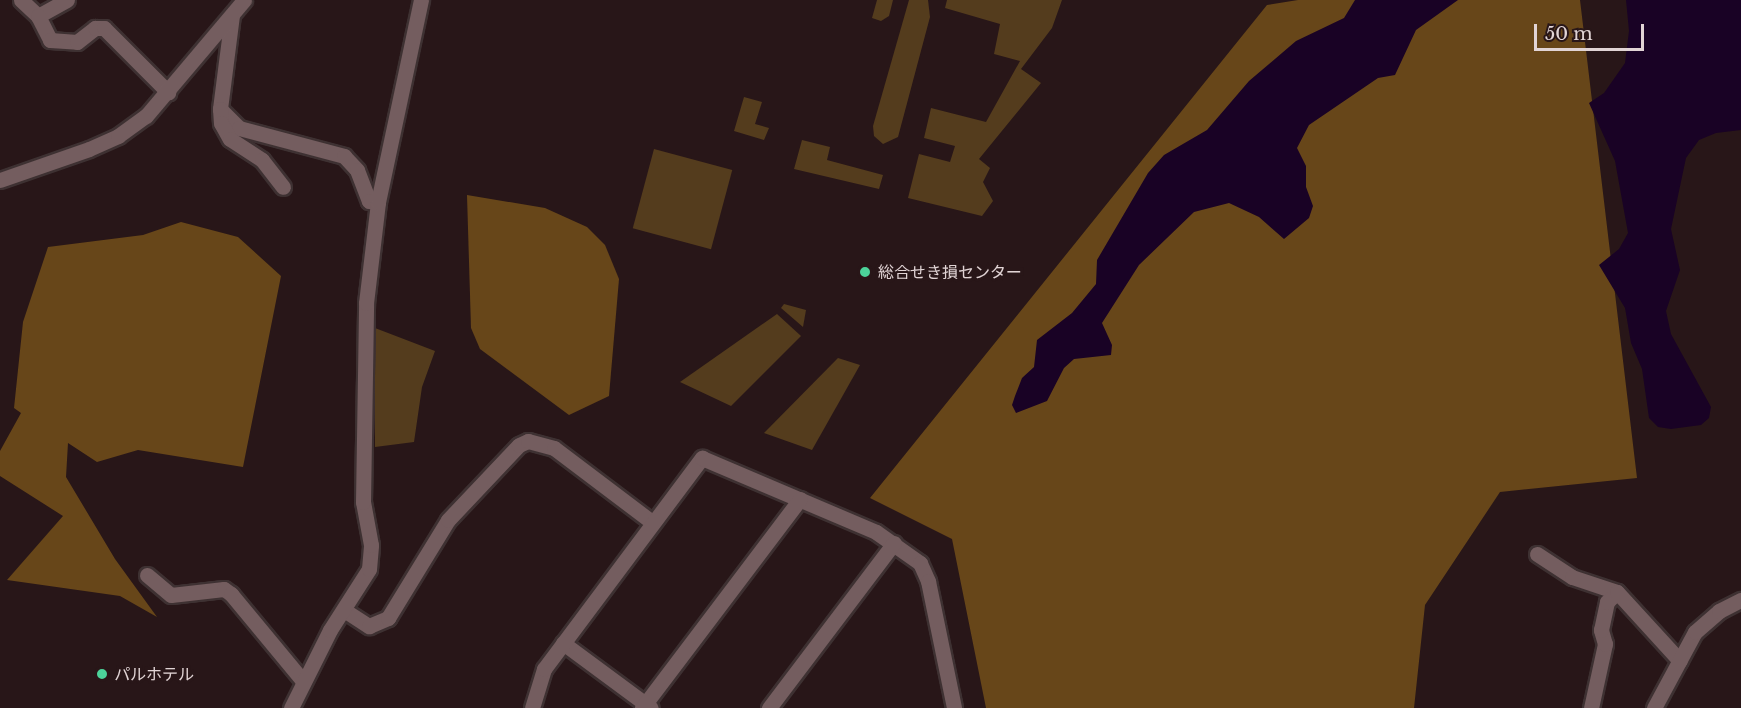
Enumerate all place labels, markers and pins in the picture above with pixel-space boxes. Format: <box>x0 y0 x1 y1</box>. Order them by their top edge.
place label: 総合せき損センター <box>878 262 1022 282</box>
marker: 総合せき損センター <box>856 263 874 281</box>
place label: パルホテル <box>114 664 194 684</box>
marker: パルホテル <box>95 667 109 681</box>

